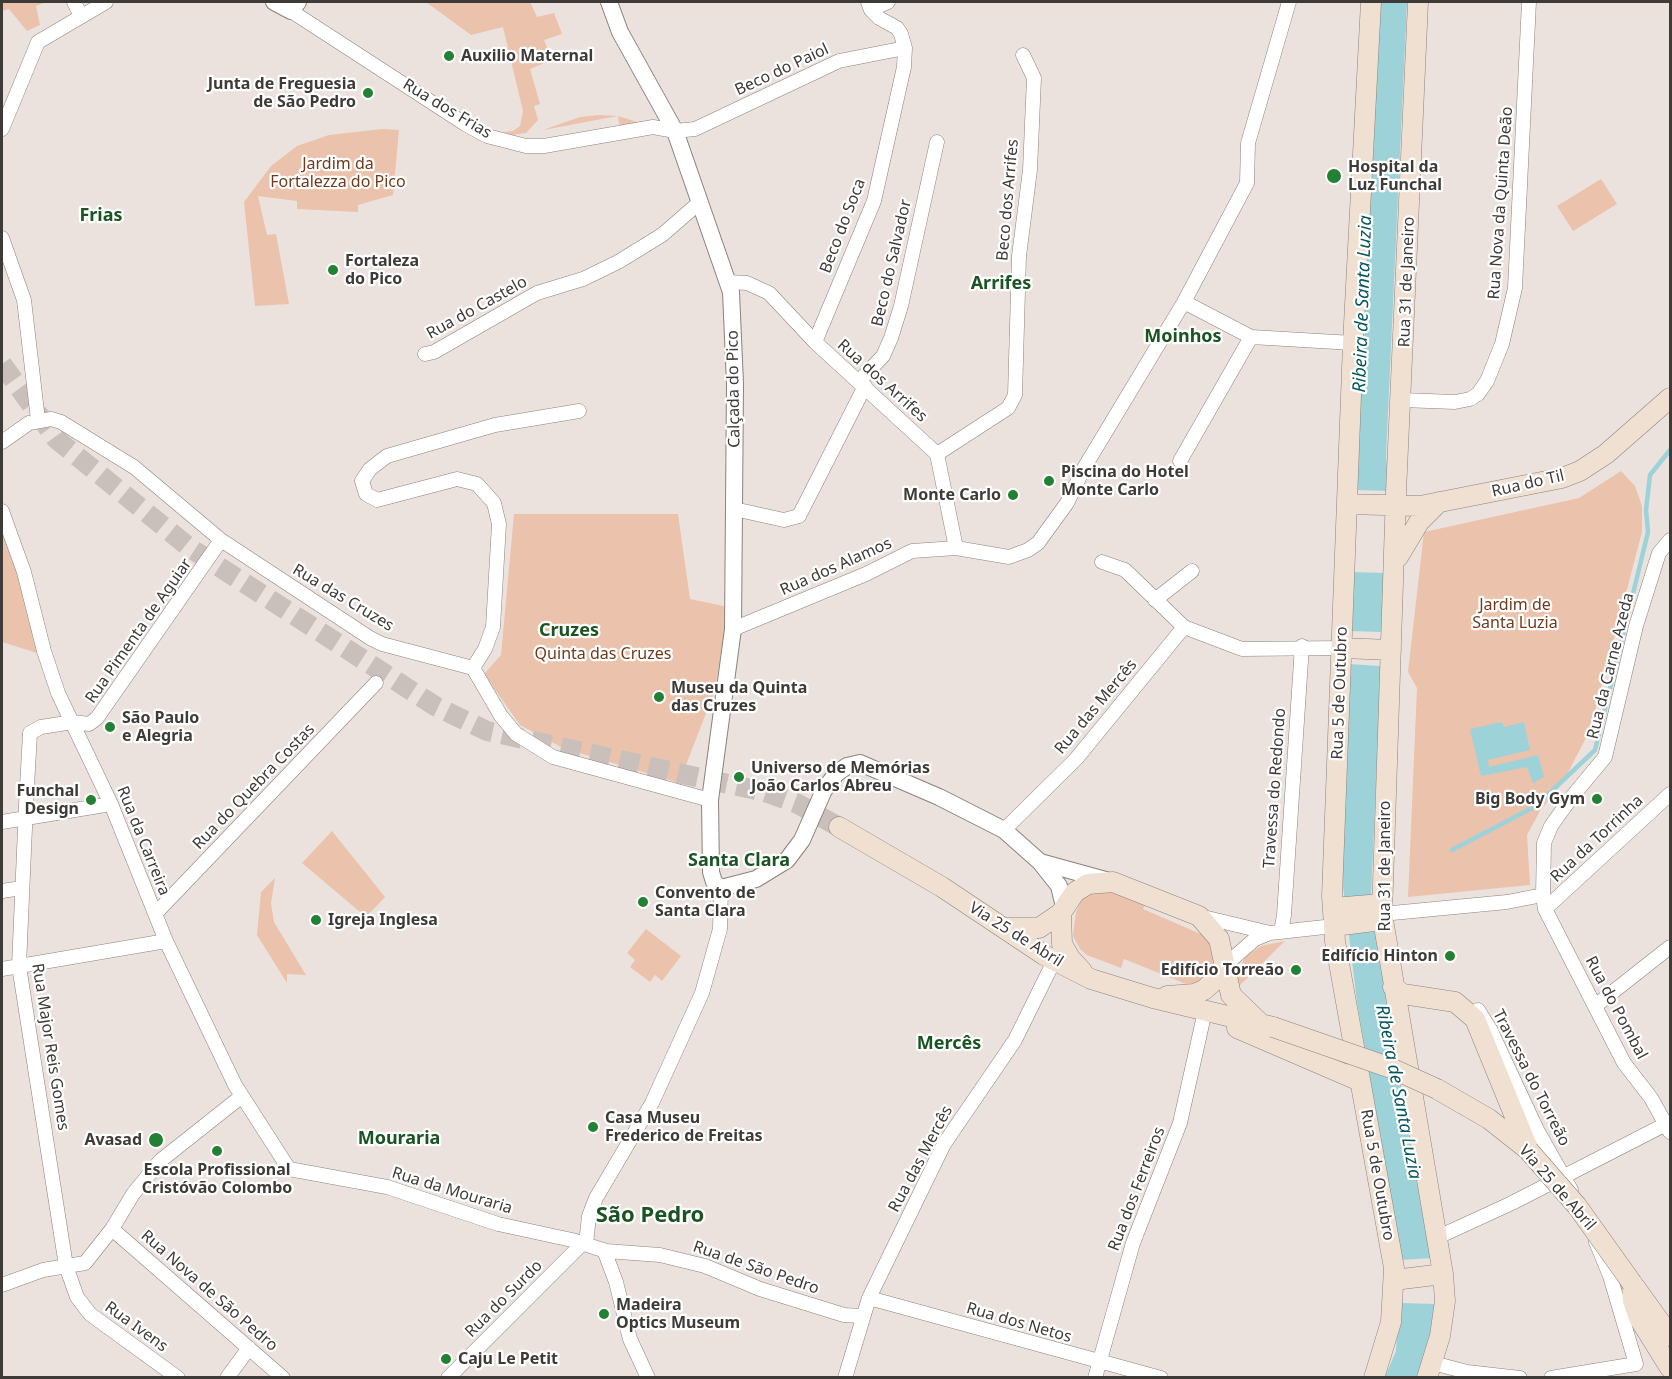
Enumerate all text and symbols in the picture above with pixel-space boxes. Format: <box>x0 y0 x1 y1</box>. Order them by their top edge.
street label: Beco do Paiol <box>732 40 832 100</box>
place label: Auxilio Maternal <box>461 46 593 66</box>
marker: Auxilio Maternal <box>442 49 456 63</box>
place label: Junta de Freguesia de São Pedro <box>208 74 356 112</box>
street label: Rua dos Frias <box>399 75 495 143</box>
marker: Junta de Freguesia de São Pedro <box>361 86 375 100</box>
street label: Rua Nova da Quinta Deão <box>1485 106 1517 300</box>
street label: Beco dos Arrifes <box>993 138 1023 262</box>
park label: Jardim da Fortalezza do Pico <box>270 154 406 192</box>
place label: Hospital da Luz Funchal <box>1348 157 1442 195</box>
marker: Hospital da Luz Funchal <box>1325 167 1343 185</box>
street label: Beco do Soca <box>816 176 870 276</box>
street label: Beco do Salvador <box>868 198 916 328</box>
district label: Frias <box>79 205 123 227</box>
water label: Ribeira de Santa Luzia <box>1349 215 1377 393</box>
street label: Rua 31 de Janeiro <box>1395 216 1419 348</box>
place label: Fortaleza do Pico <box>345 251 419 289</box>
marker: Fortaleza do Pico <box>326 263 340 277</box>
street label: Rua do Castelo <box>423 272 531 344</box>
district label: Arrifes <box>971 273 1031 295</box>
district label: Moinhos <box>1144 326 1222 348</box>
street label: Calçada do Pico <box>723 330 745 448</box>
street label: Rua dos Arrifes <box>833 336 931 426</box>
place label: Piscina do Hotel Monte Carlo <box>1061 462 1189 500</box>
street label: Rua do Til <box>1490 466 1566 502</box>
marker: Piscina do Hotel Monte Carlo <box>1042 474 1056 488</box>
place label: Monte Carlo <box>903 485 1001 505</box>
marker: Monte Carlo <box>1006 488 1020 502</box>
street label: Rua dos Alamos <box>777 534 895 600</box>
street label: Rua Pimenta de Aguiar <box>82 555 196 707</box>
street label: Rua das Cruzes <box>289 560 397 636</box>
street label: Rua da Carne Azeda <box>1584 591 1638 741</box>
park label: Jardim de Santa Luzia <box>1472 595 1558 633</box>
district label: Cruzes <box>539 620 599 642</box>
street label: Rua 5 de Outubro <box>1328 626 1352 760</box>
park label: Quinta das Cruzes <box>535 644 671 664</box>
street label: Rua das Mercês <box>1051 656 1141 758</box>
place label: Museu da Quinta das Cruzes <box>671 678 807 716</box>
marker: Museu da Quinta das Cruzes <box>652 690 666 704</box>
street label: Travessa do Redondo <box>1260 707 1290 869</box>
place label: São Paulo e Alegria <box>122 708 199 746</box>
marker: São Paulo e Alegria <box>103 720 117 734</box>
street label: Rua do Quebra Costas <box>189 720 319 854</box>
place label: Universo de Memórias João Carlos Abreu <box>751 758 930 796</box>
marker: Universo de Memórias João Carlos Abreu <box>732 770 746 784</box>
place label: Funchal Design <box>16 781 79 819</box>
street label: Rua da Carreira <box>112 783 174 899</box>
place label: Big Body Gym <box>1475 789 1585 809</box>
street label: Rua da Torrinha <box>1547 791 1647 887</box>
marker: Big Body Gym <box>1590 792 1604 806</box>
marker: Funchal Design <box>84 793 98 807</box>
street label: Rua 31 de Janeiro <box>1375 801 1395 931</box>
district label: Santa Clara <box>688 850 790 872</box>
place label: Convento de Santa Clara <box>655 883 756 921</box>
marker: Convento de Santa Clara <box>636 895 650 909</box>
street label: Via 25 de Abril <box>965 898 1067 972</box>
place label: Igreja Inglesa <box>328 910 438 930</box>
marker: Igreja Inglesa <box>309 913 323 927</box>
place label: Edifício Hinton <box>1321 946 1438 966</box>
marker: Edifício Hinton <box>1443 949 1457 963</box>
street label: Rua do Pombal <box>1581 953 1651 1063</box>
place label: Edifício Torreão <box>1161 960 1284 980</box>
street label: Rua Major Reis Gomes <box>27 962 73 1132</box>
marker: Edifício Torreão <box>1289 963 1303 977</box>
water label: Ribeira de Santa Luzia <box>1370 1003 1426 1181</box>
street label: Travessa do Torreão <box>1488 1007 1574 1149</box>
district label: Mercês <box>917 1033 981 1055</box>
street label: Rua das Mercês <box>885 1102 957 1216</box>
place label: Casa Museu Frederico de Freitas <box>605 1108 763 1146</box>
street label: Rua 5 de Outubro <box>1356 1108 1398 1242</box>
marker: Casa Museu Frederico de Freitas <box>586 1120 600 1134</box>
street label: Rua dos Ferreiros <box>1105 1124 1169 1254</box>
district label: Mouraria <box>358 1128 440 1150</box>
place label: Avasad <box>84 1130 142 1150</box>
marker: Avasad <box>147 1131 165 1149</box>
street label: Via 25 de Abril <box>1515 1141 1599 1235</box>
marker: Escola Profissional Cristóvão Colombo <box>210 1144 224 1158</box>
place label: Escola Profissional Cristóvão Colombo <box>142 1160 292 1198</box>
street label: Rua da Mouraria <box>389 1164 515 1218</box>
district label: São Pedro <box>596 1203 704 1229</box>
street label: Rua Nova de São Pedro <box>137 1226 281 1356</box>
street label: Rua de São Pedro <box>690 1237 822 1299</box>
street label: Rua do Surdo <box>461 1256 547 1342</box>
place label: Madeira Optics Museum <box>616 1295 740 1333</box>
street label: Rua Ivens <box>101 1298 171 1356</box>
street label: Rua dos Netos <box>964 1299 1074 1347</box>
marker: Madeira Optics Museum <box>597 1307 611 1321</box>
place label: Caju Le Petit <box>458 1349 558 1369</box>
marker: Caju Le Petit <box>439 1352 453 1366</box>

